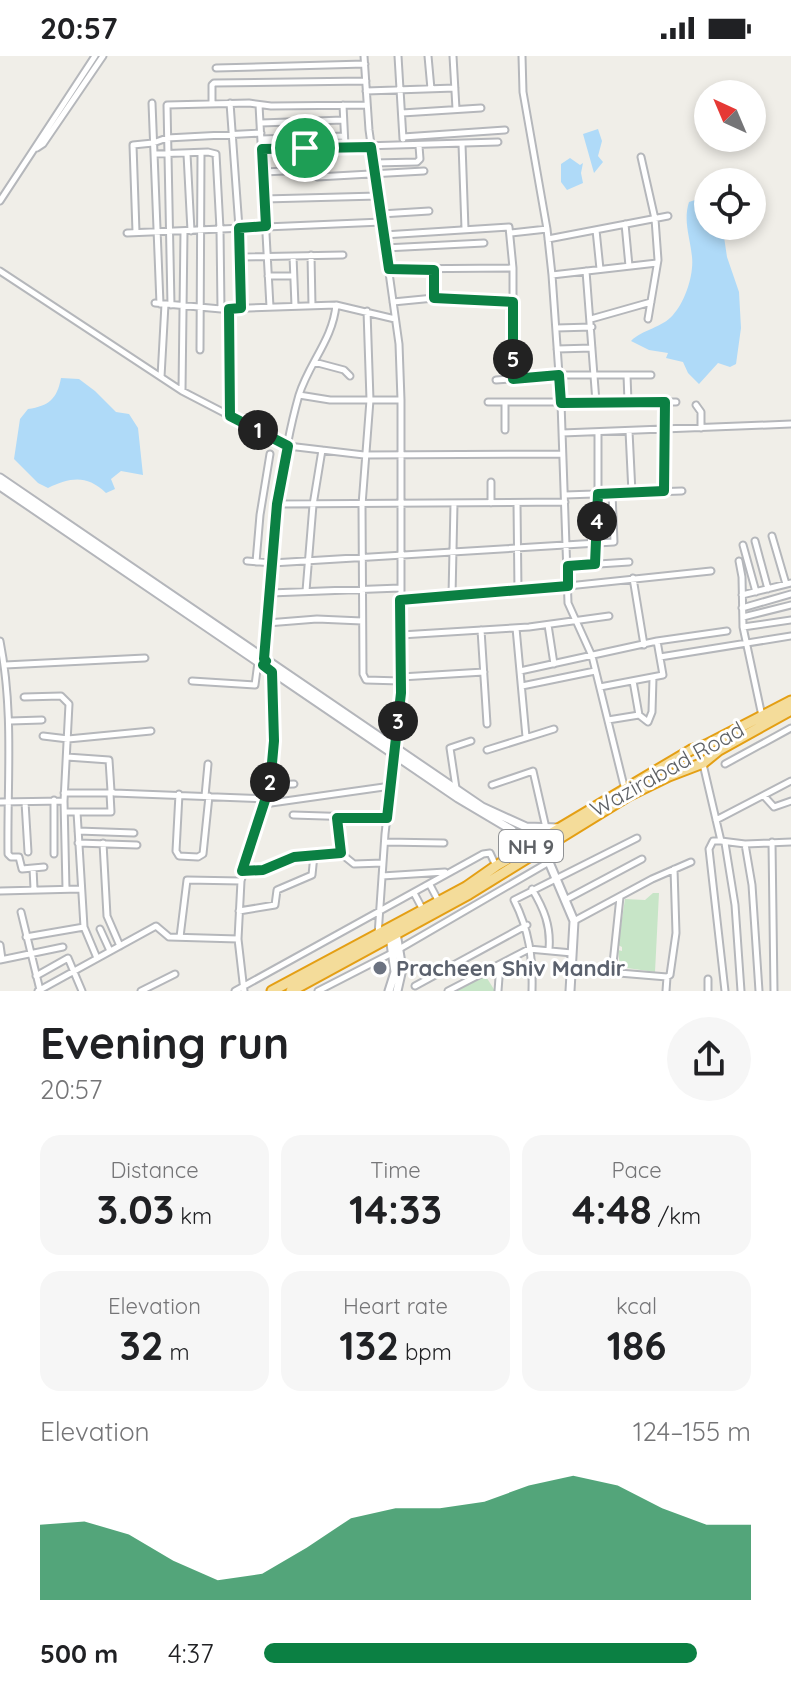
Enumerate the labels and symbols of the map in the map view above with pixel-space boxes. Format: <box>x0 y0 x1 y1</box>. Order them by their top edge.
north arrow <box>694 80 766 152</box>
pin <box>271 114 339 182</box>
pin: 5 <box>493 339 533 379</box>
pin: 1 <box>238 410 278 450</box>
pin: 4 <box>577 501 617 541</box>
pin: 3 <box>378 701 418 741</box>
street label: Wazirabad Road <box>585 715 749 823</box>
pin: 2 <box>250 762 290 802</box>
road number: NH 9 <box>499 830 563 862</box>
place label: Pracheen Shiv Mandir <box>396 954 626 982</box>
marker: Pracheen Shiv Mandir <box>371 959 389 977</box>

